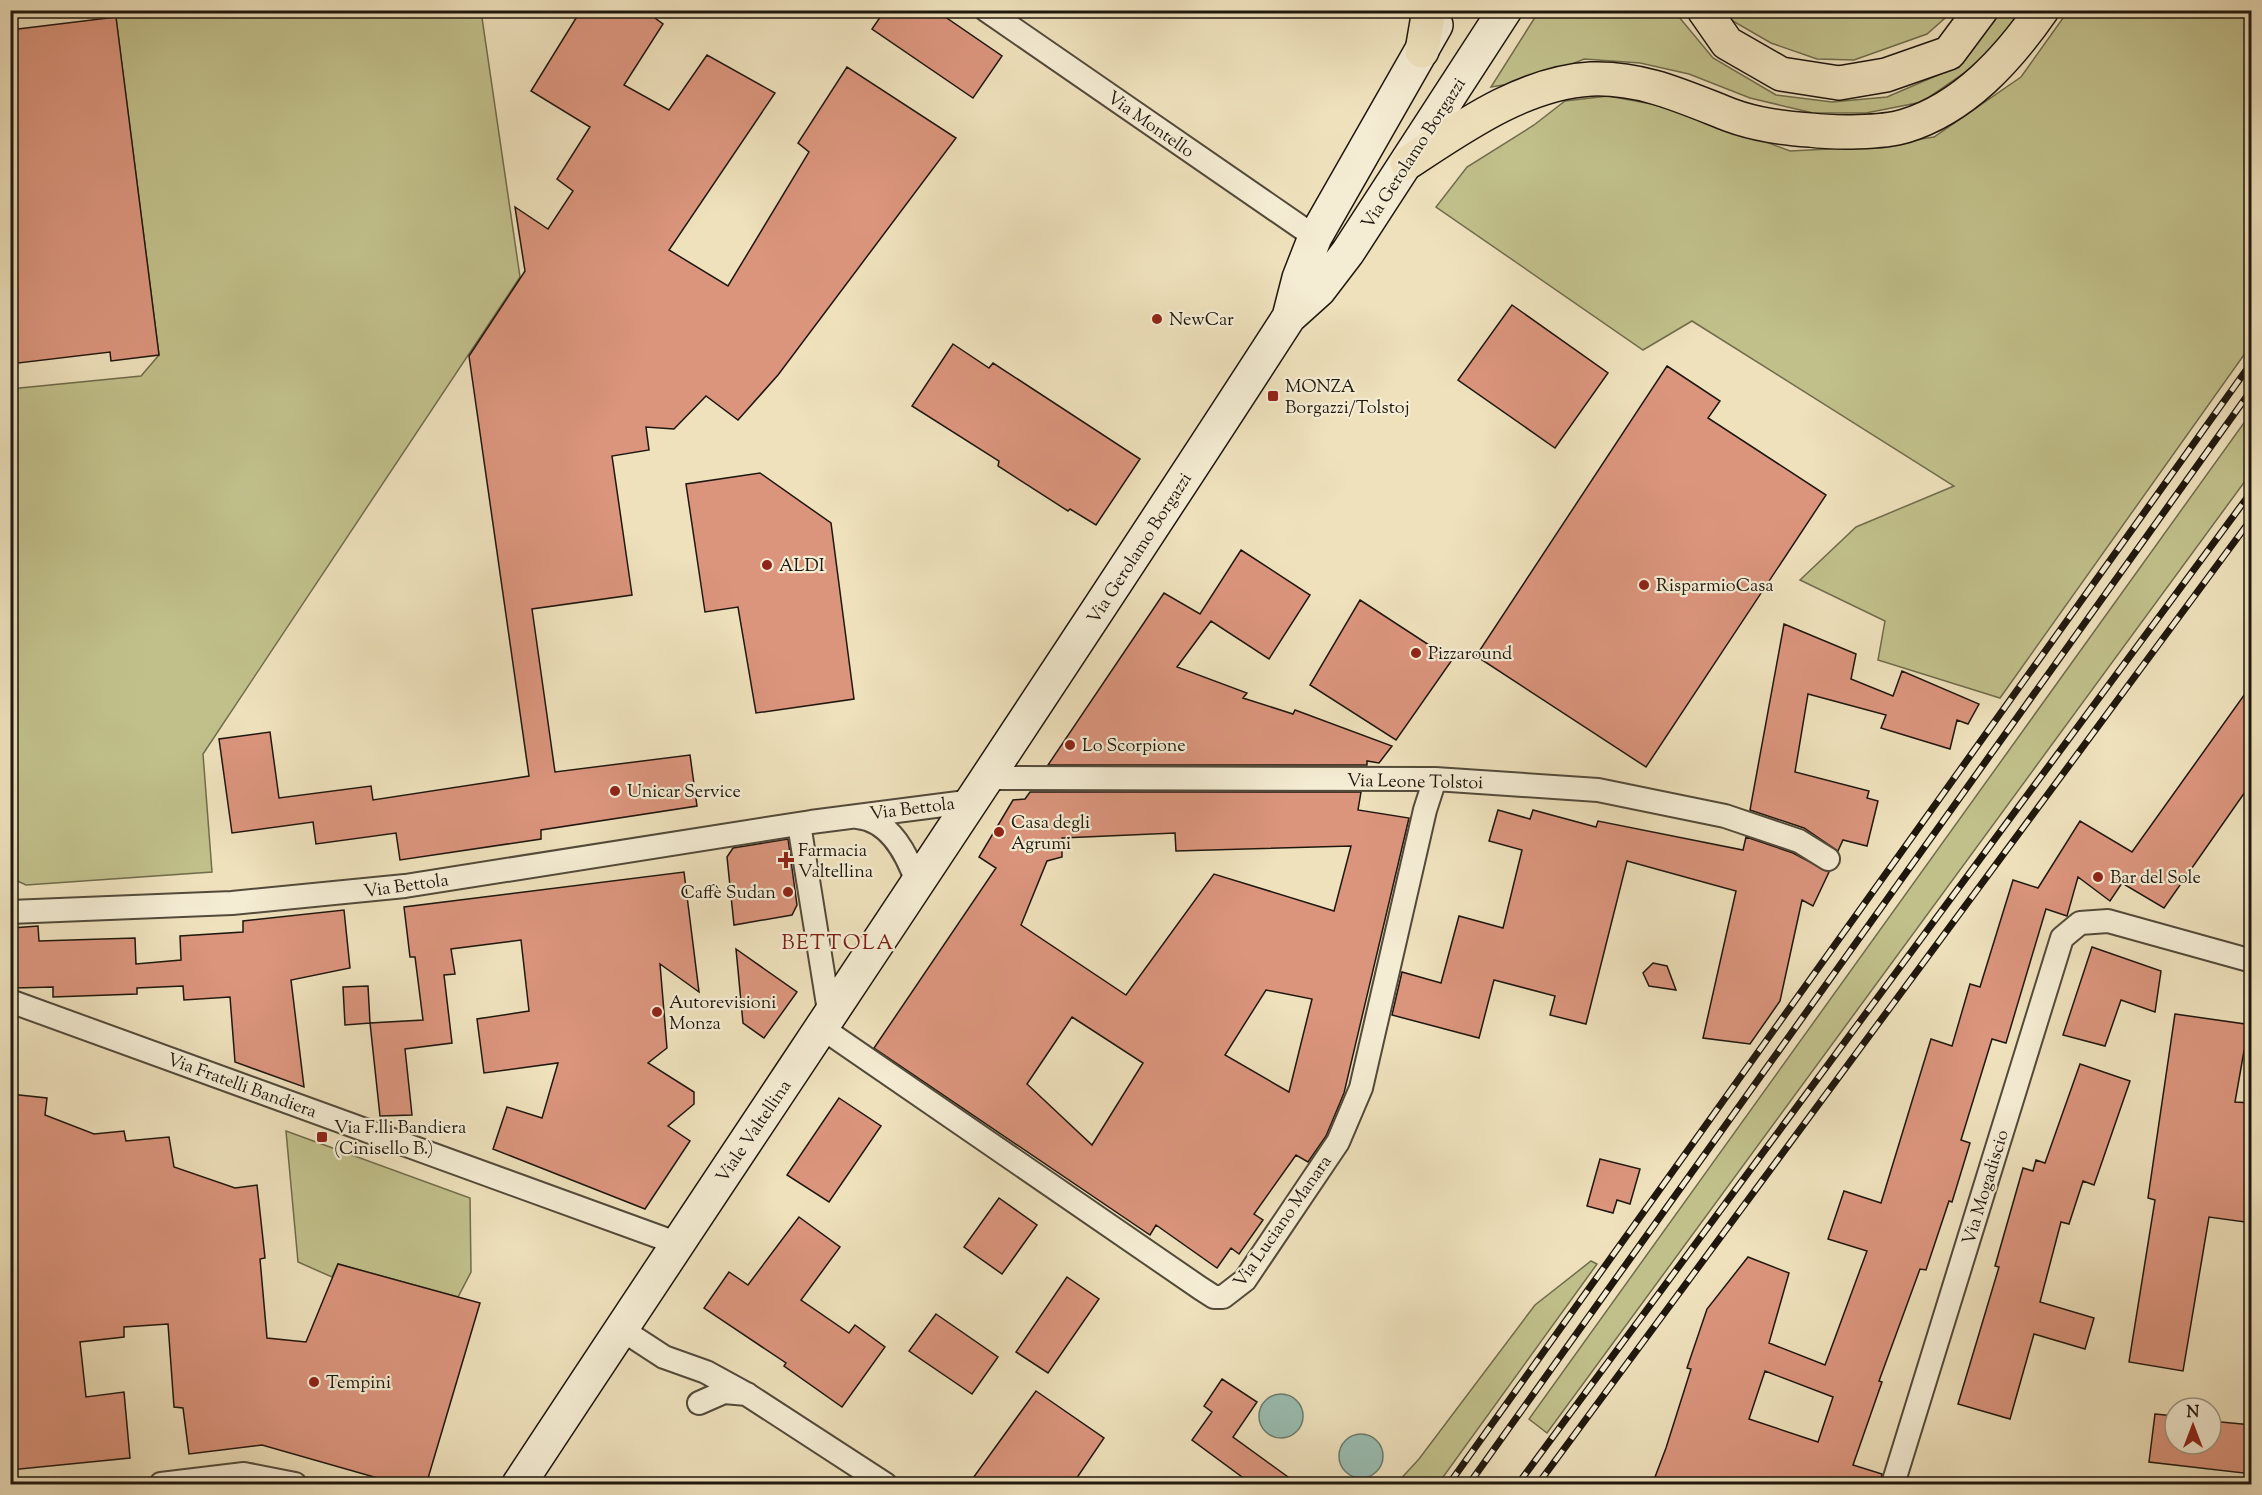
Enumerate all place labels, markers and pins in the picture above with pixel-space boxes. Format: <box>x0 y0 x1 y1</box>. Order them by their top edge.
place label: NewCar <box>1169 308 1234 334</box>
marker: NewCar <box>1150 312 1164 326</box>
place label: MONZA Borgazzi/Tolstoj <box>1285 375 1410 422</box>
marker: MONZA Borgazzi/Tolstoj <box>1266 389 1280 403</box>
place label: ALDI <box>779 554 825 580</box>
marker: ALDI <box>760 558 774 572</box>
place label: RisparmioCasa <box>1656 574 1774 600</box>
marker: RisparmioCasa <box>1637 578 1651 592</box>
place label: Pizzaround <box>1428 642 1512 668</box>
marker: Pizzaround <box>1409 646 1423 660</box>
place label: Lo Scorpione <box>1082 734 1186 760</box>
marker: Lo Scorpione <box>1063 738 1077 752</box>
place label: Unicar Service <box>627 780 741 806</box>
marker: Unicar Service <box>608 784 622 798</box>
place label: Casa degli Agrumi <box>1011 811 1090 858</box>
marker: Casa degli Agrumi <box>992 825 1006 839</box>
place label: Farmacia Valtellina <box>798 839 873 886</box>
marker: Farmacia Valtellina <box>779 853 793 867</box>
place label: Bar del Sole <box>2110 866 2201 892</box>
marker: Bar del Sole <box>2091 870 2105 884</box>
place label: Caffè Sudan <box>680 881 776 907</box>
marker: Caffè Sudan <box>781 885 795 899</box>
place label: Autorevisioni Monza <box>669 991 776 1038</box>
marker: Autorevisioni Monza <box>650 1005 664 1019</box>
place label: Via F.lli Bandiera (Cinisello B.) <box>334 1116 466 1163</box>
marker: Via F.lli Bandiera (Cinisello B.) <box>315 1130 329 1144</box>
place label: Tempini <box>326 1371 391 1397</box>
marker: Tempini <box>307 1375 321 1389</box>

